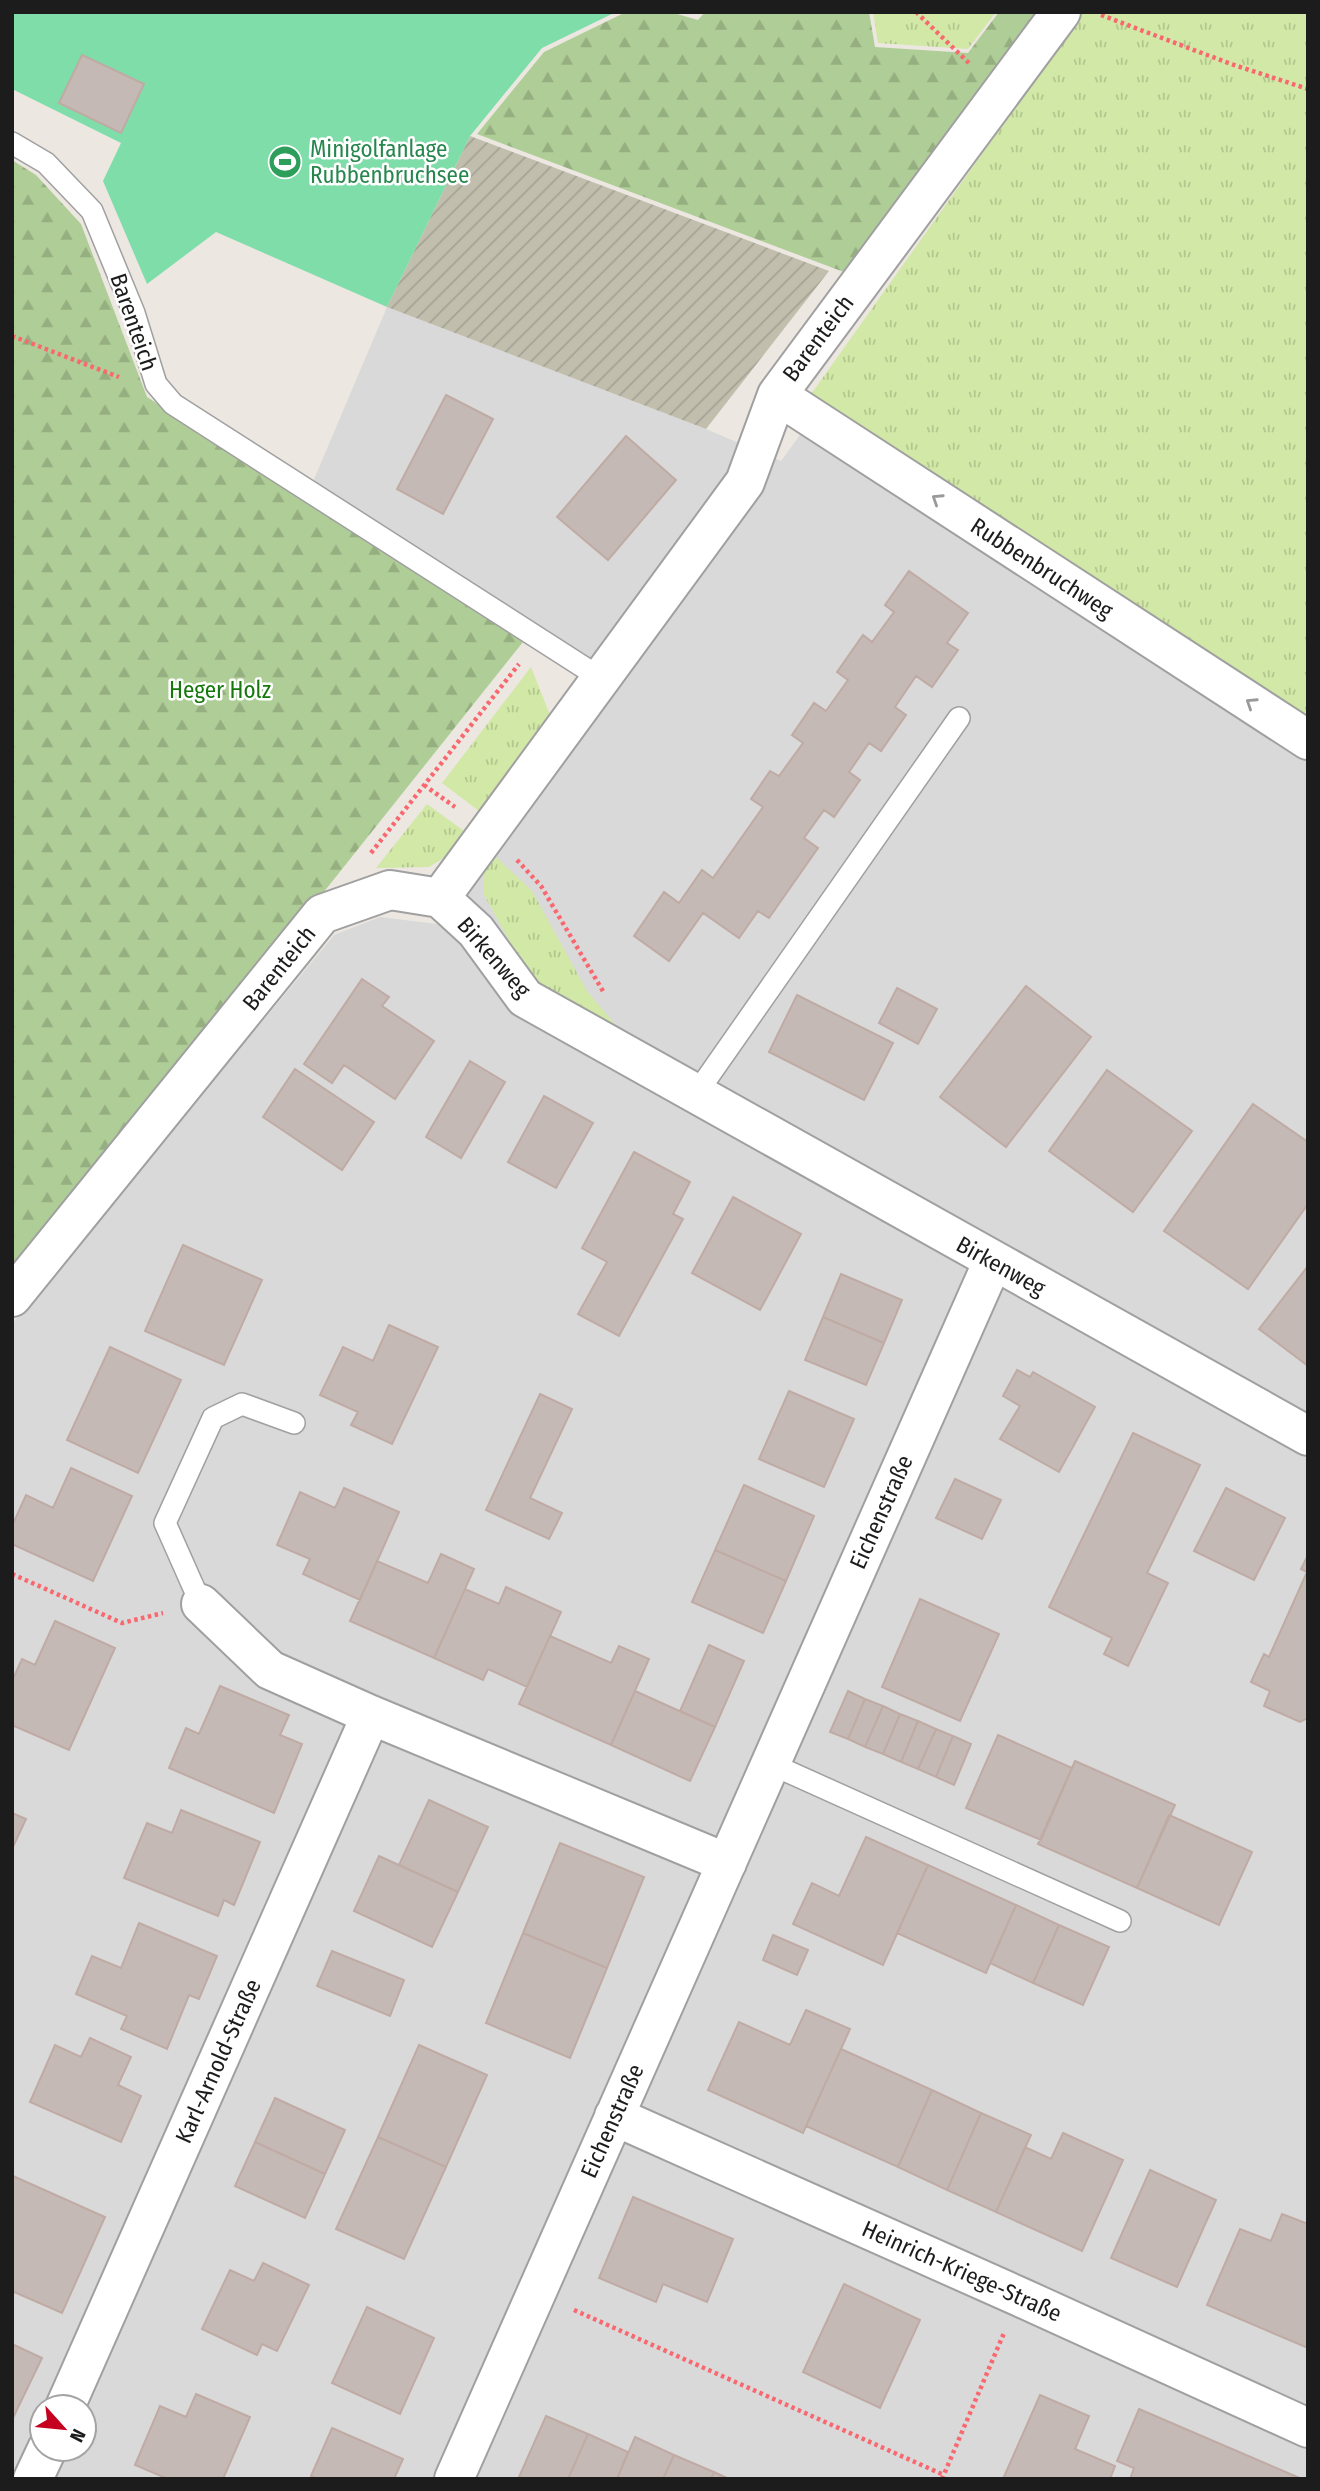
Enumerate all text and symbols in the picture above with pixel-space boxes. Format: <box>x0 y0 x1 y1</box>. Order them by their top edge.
place label: Minigolfanlage Rubbenbruchsee <box>310 135 469 189</box>
sports icon: Minigolfanlage Rubbenbruchsee <box>266 143 304 181</box>
street label: Barenteich <box>104 270 164 374</box>
street label: Barenteich <box>776 289 860 387</box>
one-way arrow <box>931 494 944 507</box>
street label: Rubbenbruchweg <box>966 512 1119 625</box>
park label: Heger Holz <box>169 676 271 704</box>
one-way arrow <box>1245 699 1258 712</box>
street label: Birkenweg <box>451 911 537 1003</box>
street label: Barenteich <box>236 920 322 1016</box>
street label: Birkenweg <box>952 1230 1051 1302</box>
street label: Eichenstraße <box>843 1451 919 1573</box>
street label: Karl-Arnold-Straße <box>169 1975 267 2147</box>
street label: Eichenstraße <box>574 2060 650 2182</box>
street label: Heinrich-Kriege-Straße <box>858 2214 1066 2328</box>
north arrow <box>28 2393 98 2463</box>
text: N <box>65 2425 91 2446</box>

